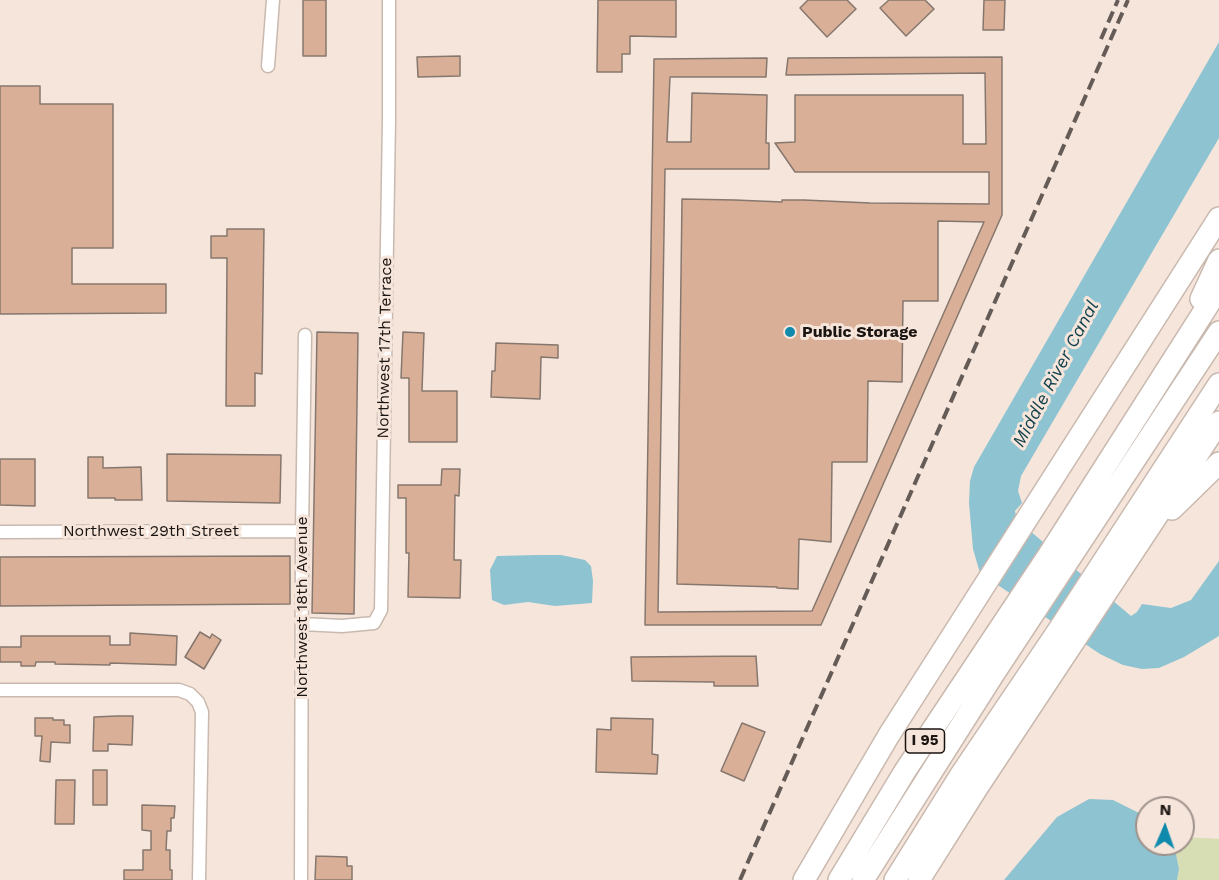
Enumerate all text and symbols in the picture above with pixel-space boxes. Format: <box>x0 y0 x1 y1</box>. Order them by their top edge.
street label: Northwest 17th Terrace <box>374 257 396 439</box>
water label: Middle River Canal <box>1008 297 1104 451</box>
place label: Public Storage <box>802 322 917 342</box>
marker: Public Storage <box>783 325 797 339</box>
street label: Northwest 18th Avenue <box>292 516 312 698</box>
street label: Northwest 29th Street <box>63 521 239 541</box>
road number: I 95 <box>906 729 944 753</box>
north arrow <box>1135 796 1195 856</box>
text: N <box>1159 800 1172 819</box>

